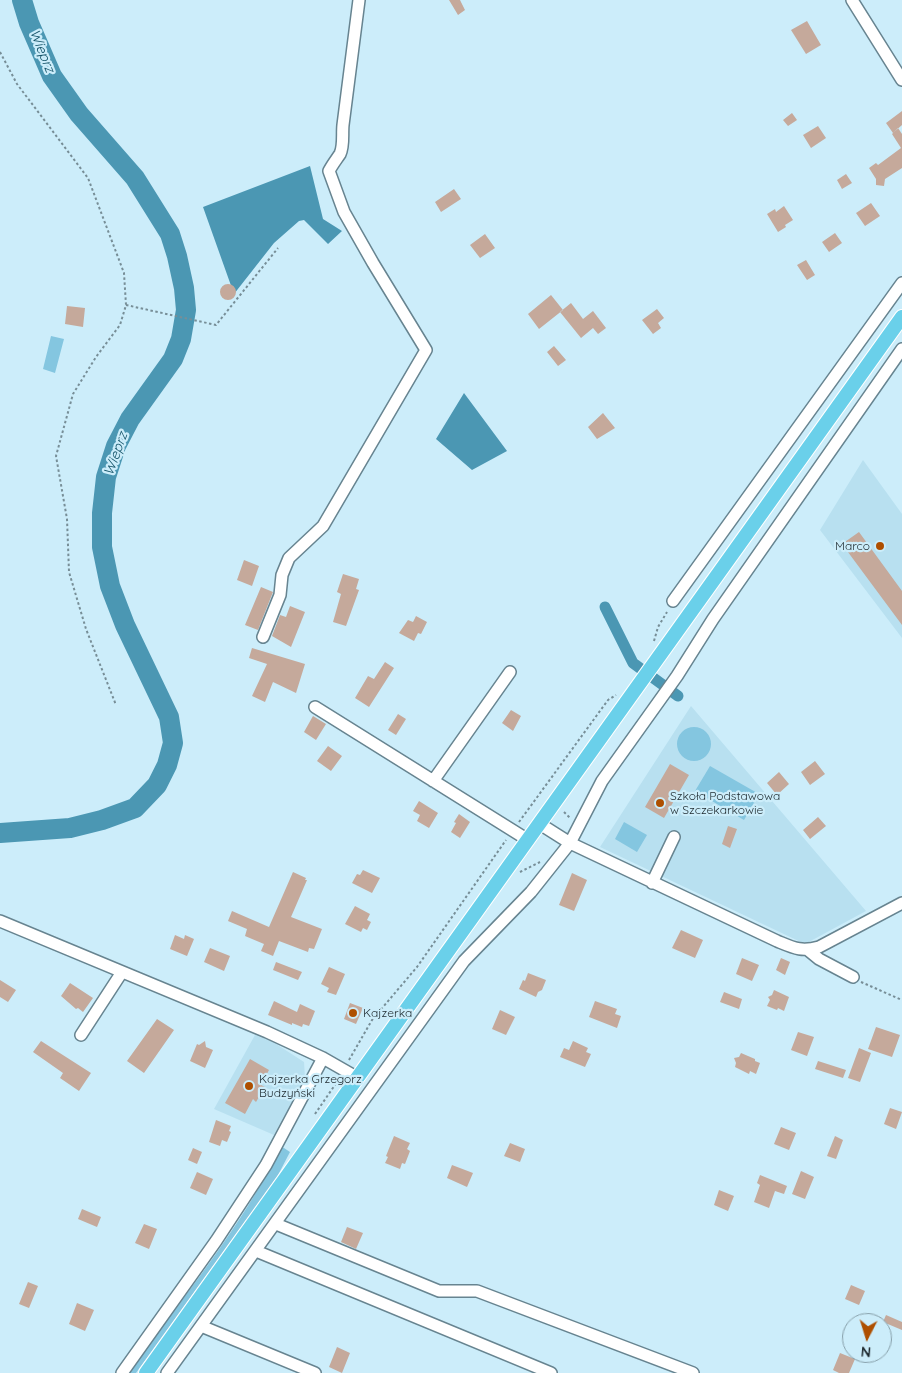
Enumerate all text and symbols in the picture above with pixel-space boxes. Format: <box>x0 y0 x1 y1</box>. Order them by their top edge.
water label: Wieprz <box>26 27 58 75</box>
water label: Wieprz <box>100 430 132 478</box>
place label: Marco <box>835 539 870 553</box>
marker: Marco <box>874 540 886 552</box>
place label: Szkoła Podstawowa w Szczekarkowie <box>670 789 780 817</box>
marker: Szkoła Podstawowa w Szczekarkowie <box>654 797 666 809</box>
place label: Kajzerka <box>363 1006 412 1020</box>
marker: Kajzerka <box>347 1007 359 1019</box>
place label: Kajzerka Grzegorz Budzyński <box>259 1072 362 1100</box>
marker: Kajzerka Grzegorz Budzyński <box>243 1080 255 1092</box>
north arrow <box>842 1313 892 1363</box>
text: N <box>860 1343 872 1361</box>

